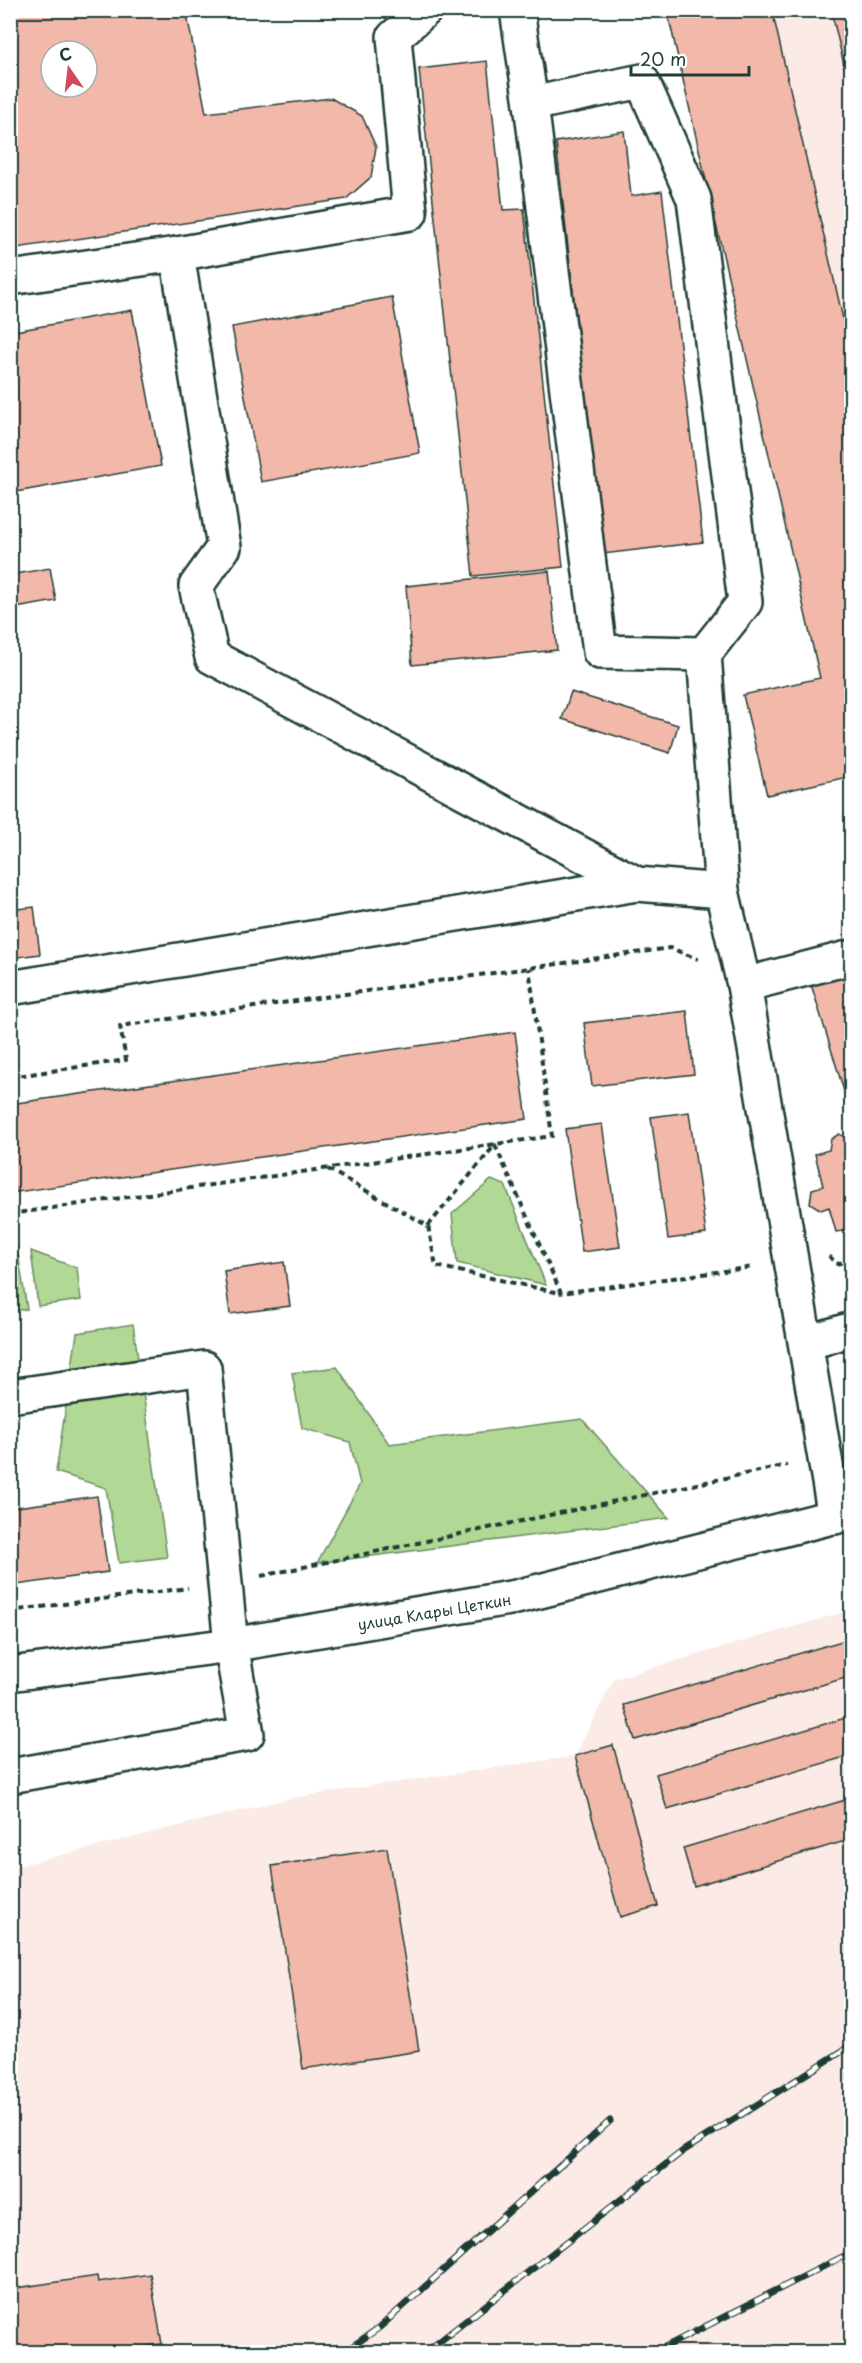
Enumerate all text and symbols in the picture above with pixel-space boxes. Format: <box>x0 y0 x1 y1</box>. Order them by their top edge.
north arrow <box>39 39 99 99</box>
scale bar <box>631 39 750 77</box>
text: С <box>56 40 74 67</box>
text: 20 m <box>640 45 686 72</box>
street label: улица Клары Цеткин <box>356 1587 513 1635</box>

